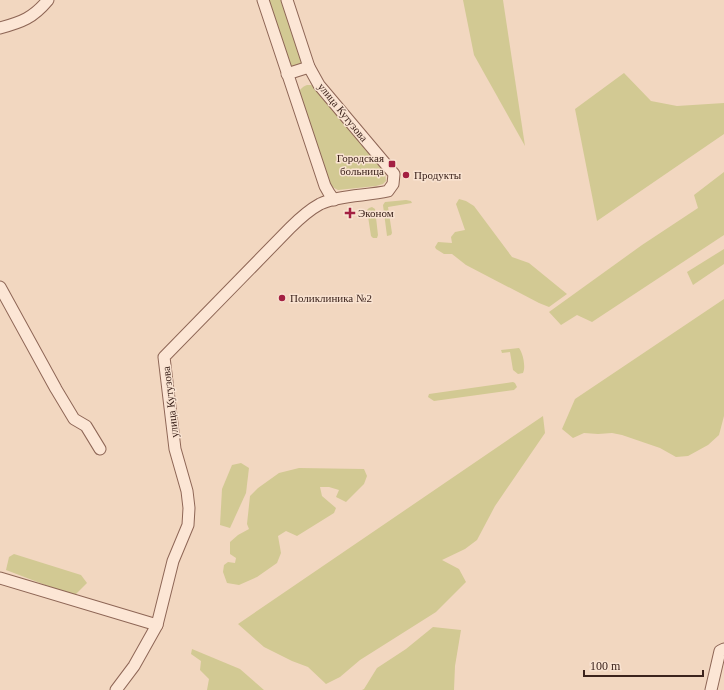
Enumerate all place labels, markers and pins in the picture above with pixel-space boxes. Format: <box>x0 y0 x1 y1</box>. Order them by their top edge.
place label: Городская больница <box>337 152 384 177</box>
marker: Городская больница <box>387 159 397 169</box>
place label: Продукты <box>414 169 462 181</box>
marker: Продукты <box>401 170 411 180</box>
place label: Эконом <box>358 207 394 219</box>
marker: Эконом <box>345 208 355 218</box>
place label: Поликлиника №2 <box>290 292 372 304</box>
marker: Поликлиника №2 <box>277 293 287 303</box>

